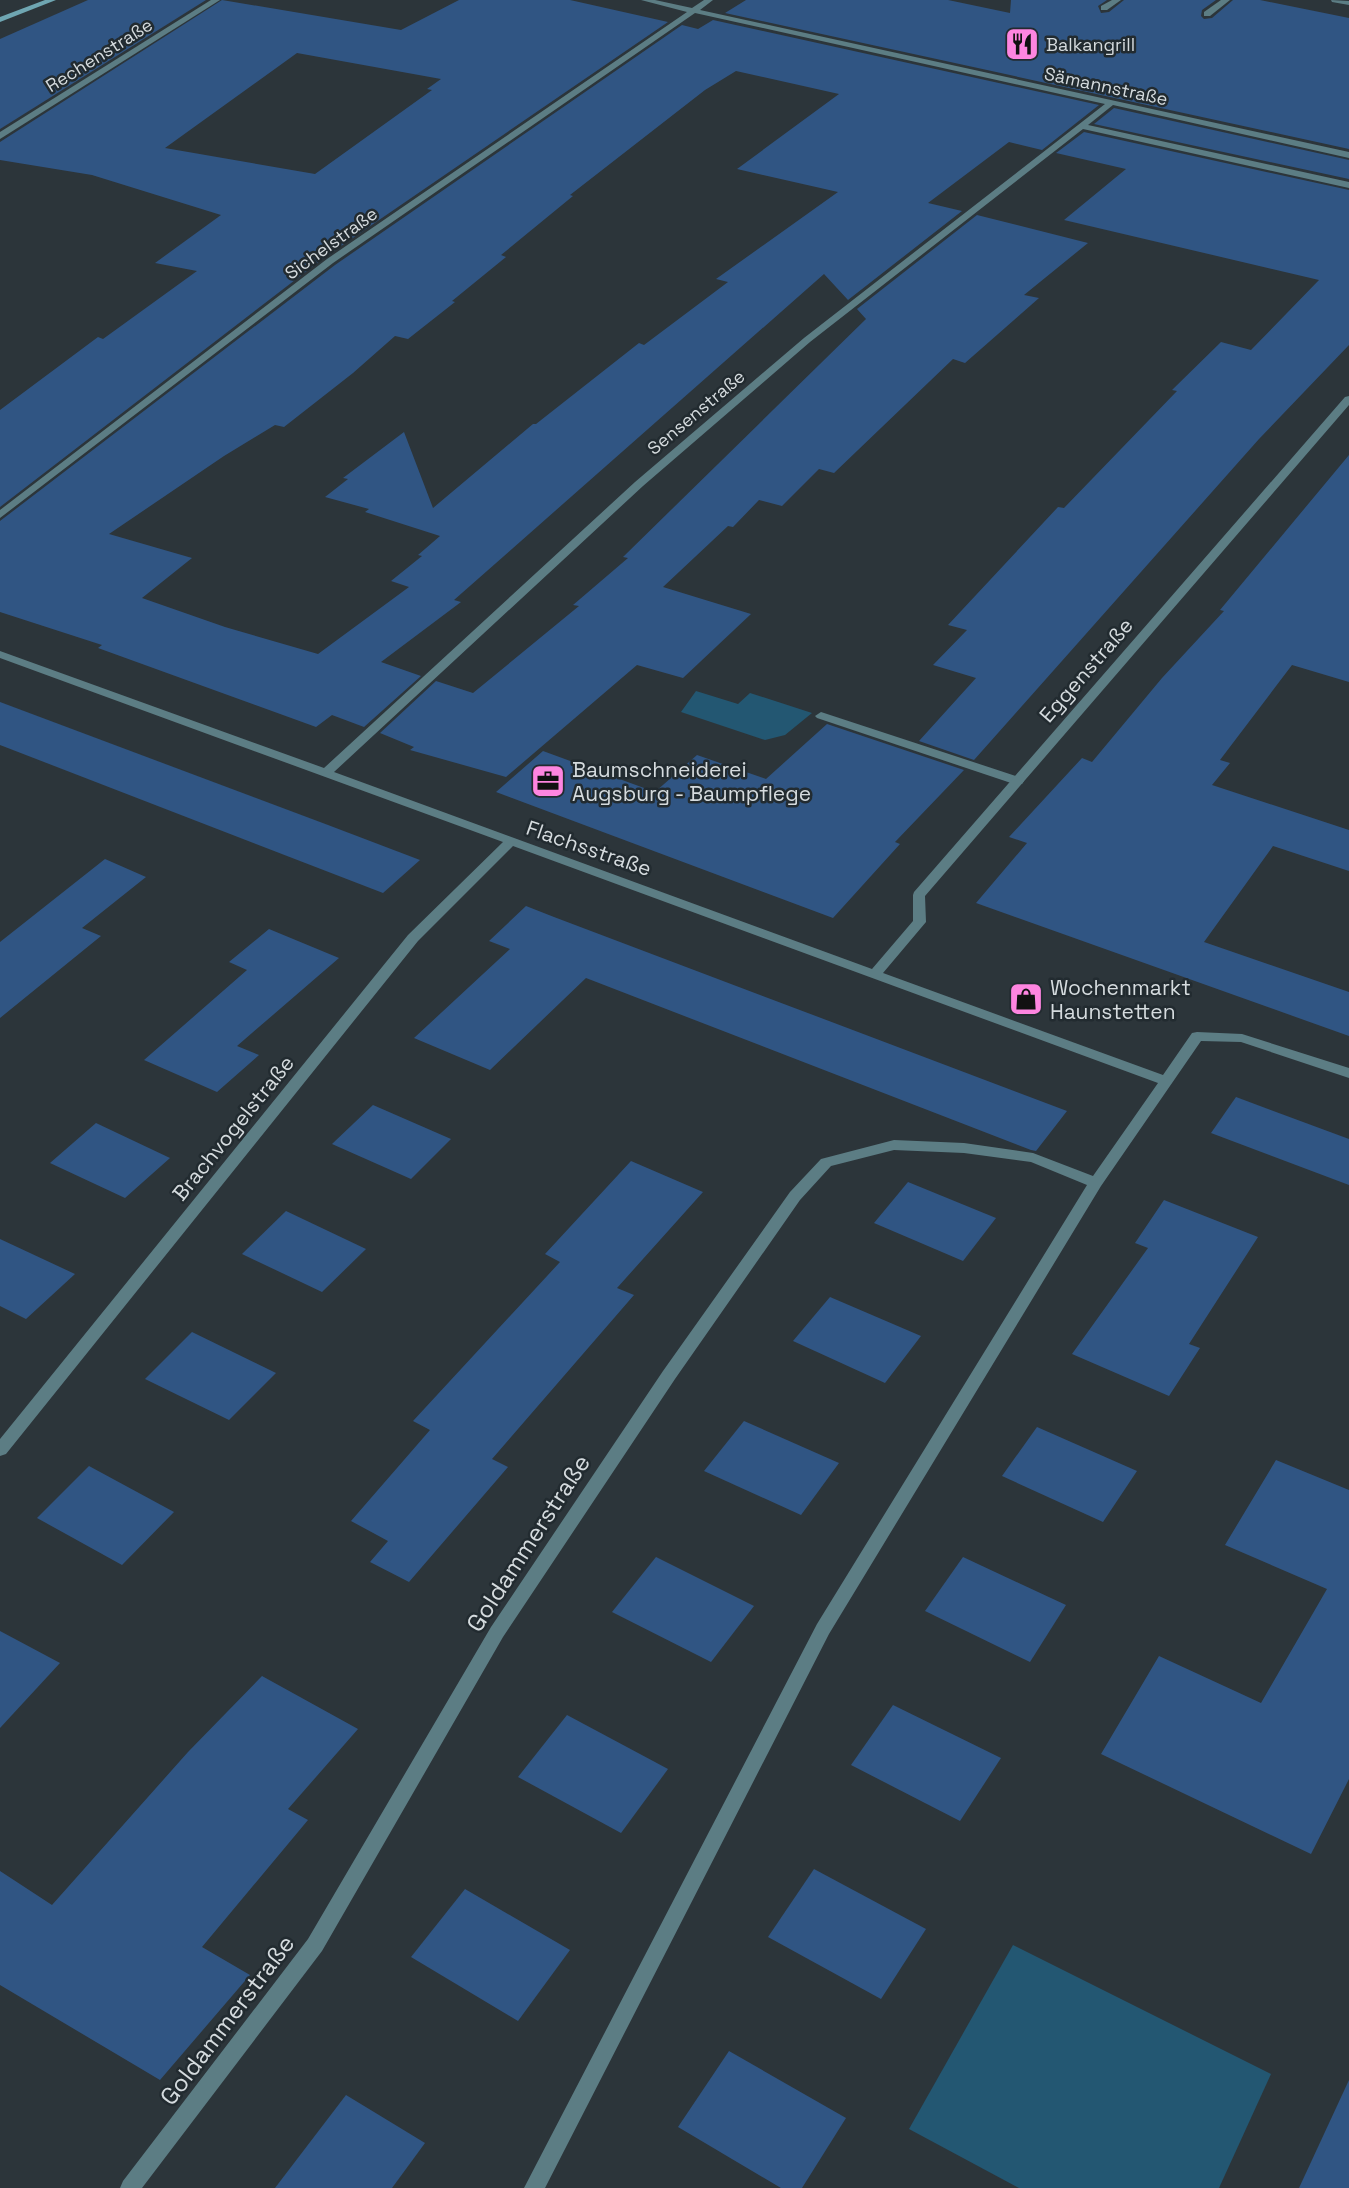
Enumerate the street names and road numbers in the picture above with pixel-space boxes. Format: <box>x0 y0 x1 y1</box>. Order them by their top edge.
street label: Rechenstraße <box>41 13 157 97</box>
street label: Sämannstraße <box>1042 62 1170 110</box>
street label: Sichelstraße <box>280 202 382 284</box>
street label: Sensenstraße <box>643 365 749 459</box>
street label: Eggenstraße <box>1033 612 1139 728</box>
street label: Flachsstraße <box>523 814 655 882</box>
street label: Brachvogelstraße <box>166 1050 300 1206</box>
street label: Goldammerstraße <box>459 1448 597 1638</box>
street label: Goldammerstraße <box>153 1929 301 2111</box>

